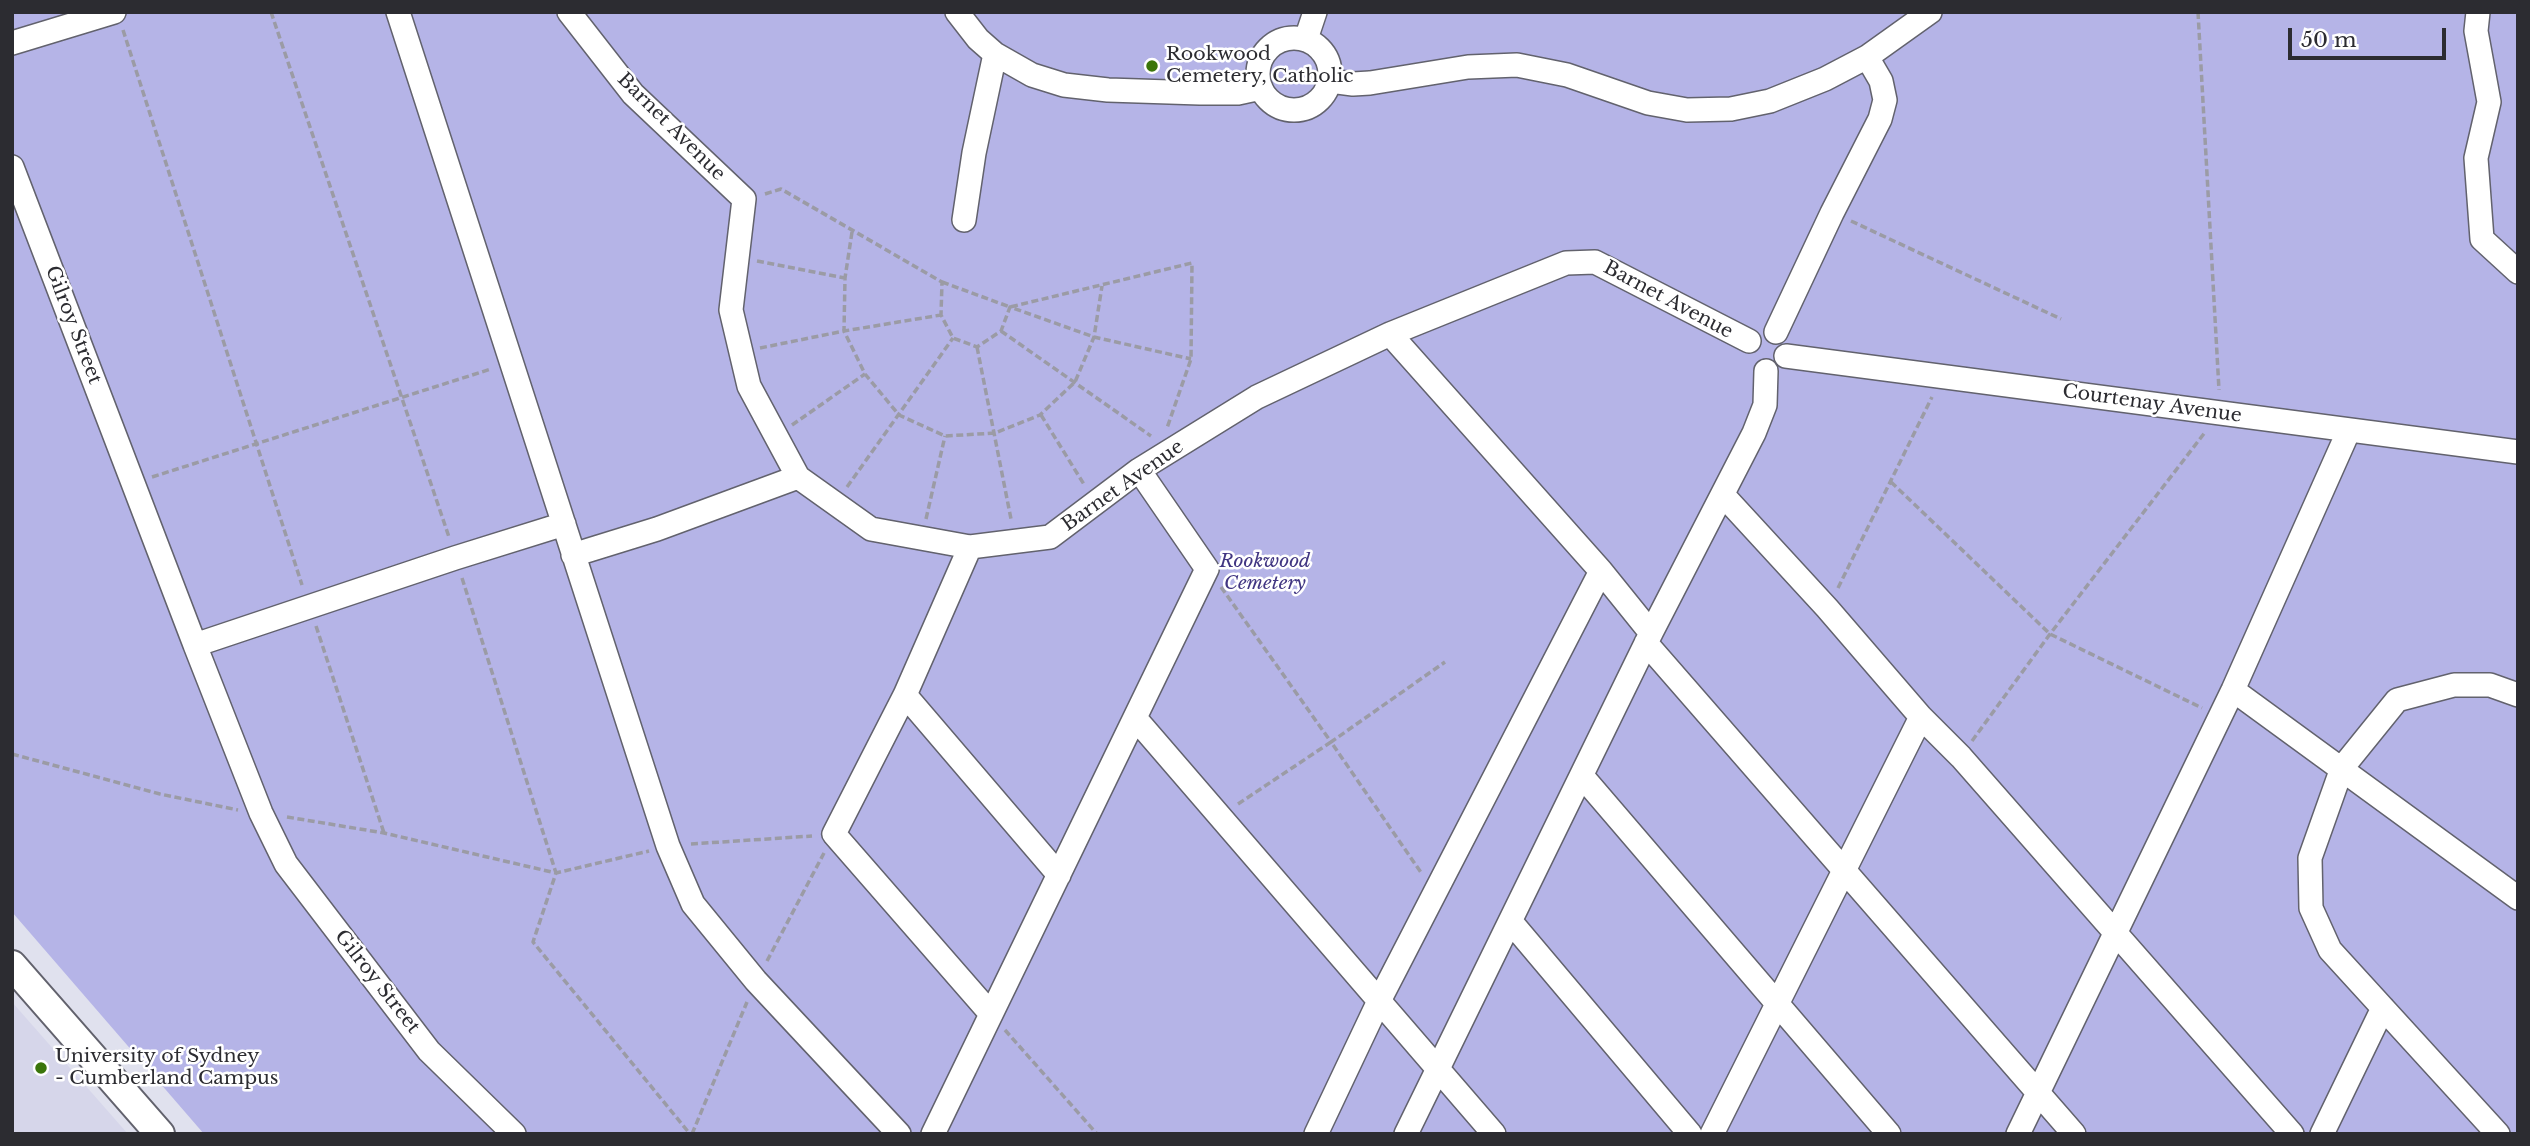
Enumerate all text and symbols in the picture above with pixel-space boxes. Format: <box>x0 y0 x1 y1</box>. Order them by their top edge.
scale bar <box>2292 14 2450 58</box>
text: 50 m <box>2301 27 2356 53</box>
place label: Rookwood Cemetery, Catholic <box>1166 44 1353 88</box>
marker: Rookwood Cemetery, Catholic <box>1144 58 1160 74</box>
street label: Barnet Avenue <box>612 68 730 186</box>
street label: Barnet Avenue <box>1599 256 1737 344</box>
street label: Gilroy Street <box>40 263 106 387</box>
street label: Courtenay Avenue <box>2061 380 2243 428</box>
street label: Barnet Avenue <box>1058 436 1188 536</box>
park label: Rookwood Cemetery <box>1220 551 1310 595</box>
street label: Gilroy Street <box>330 926 424 1038</box>
place label: University of Sydney - Cumberland Campus <box>55 1046 278 1090</box>
marker: University of Sydney - Cumberland Campus <box>33 1060 49 1076</box>

